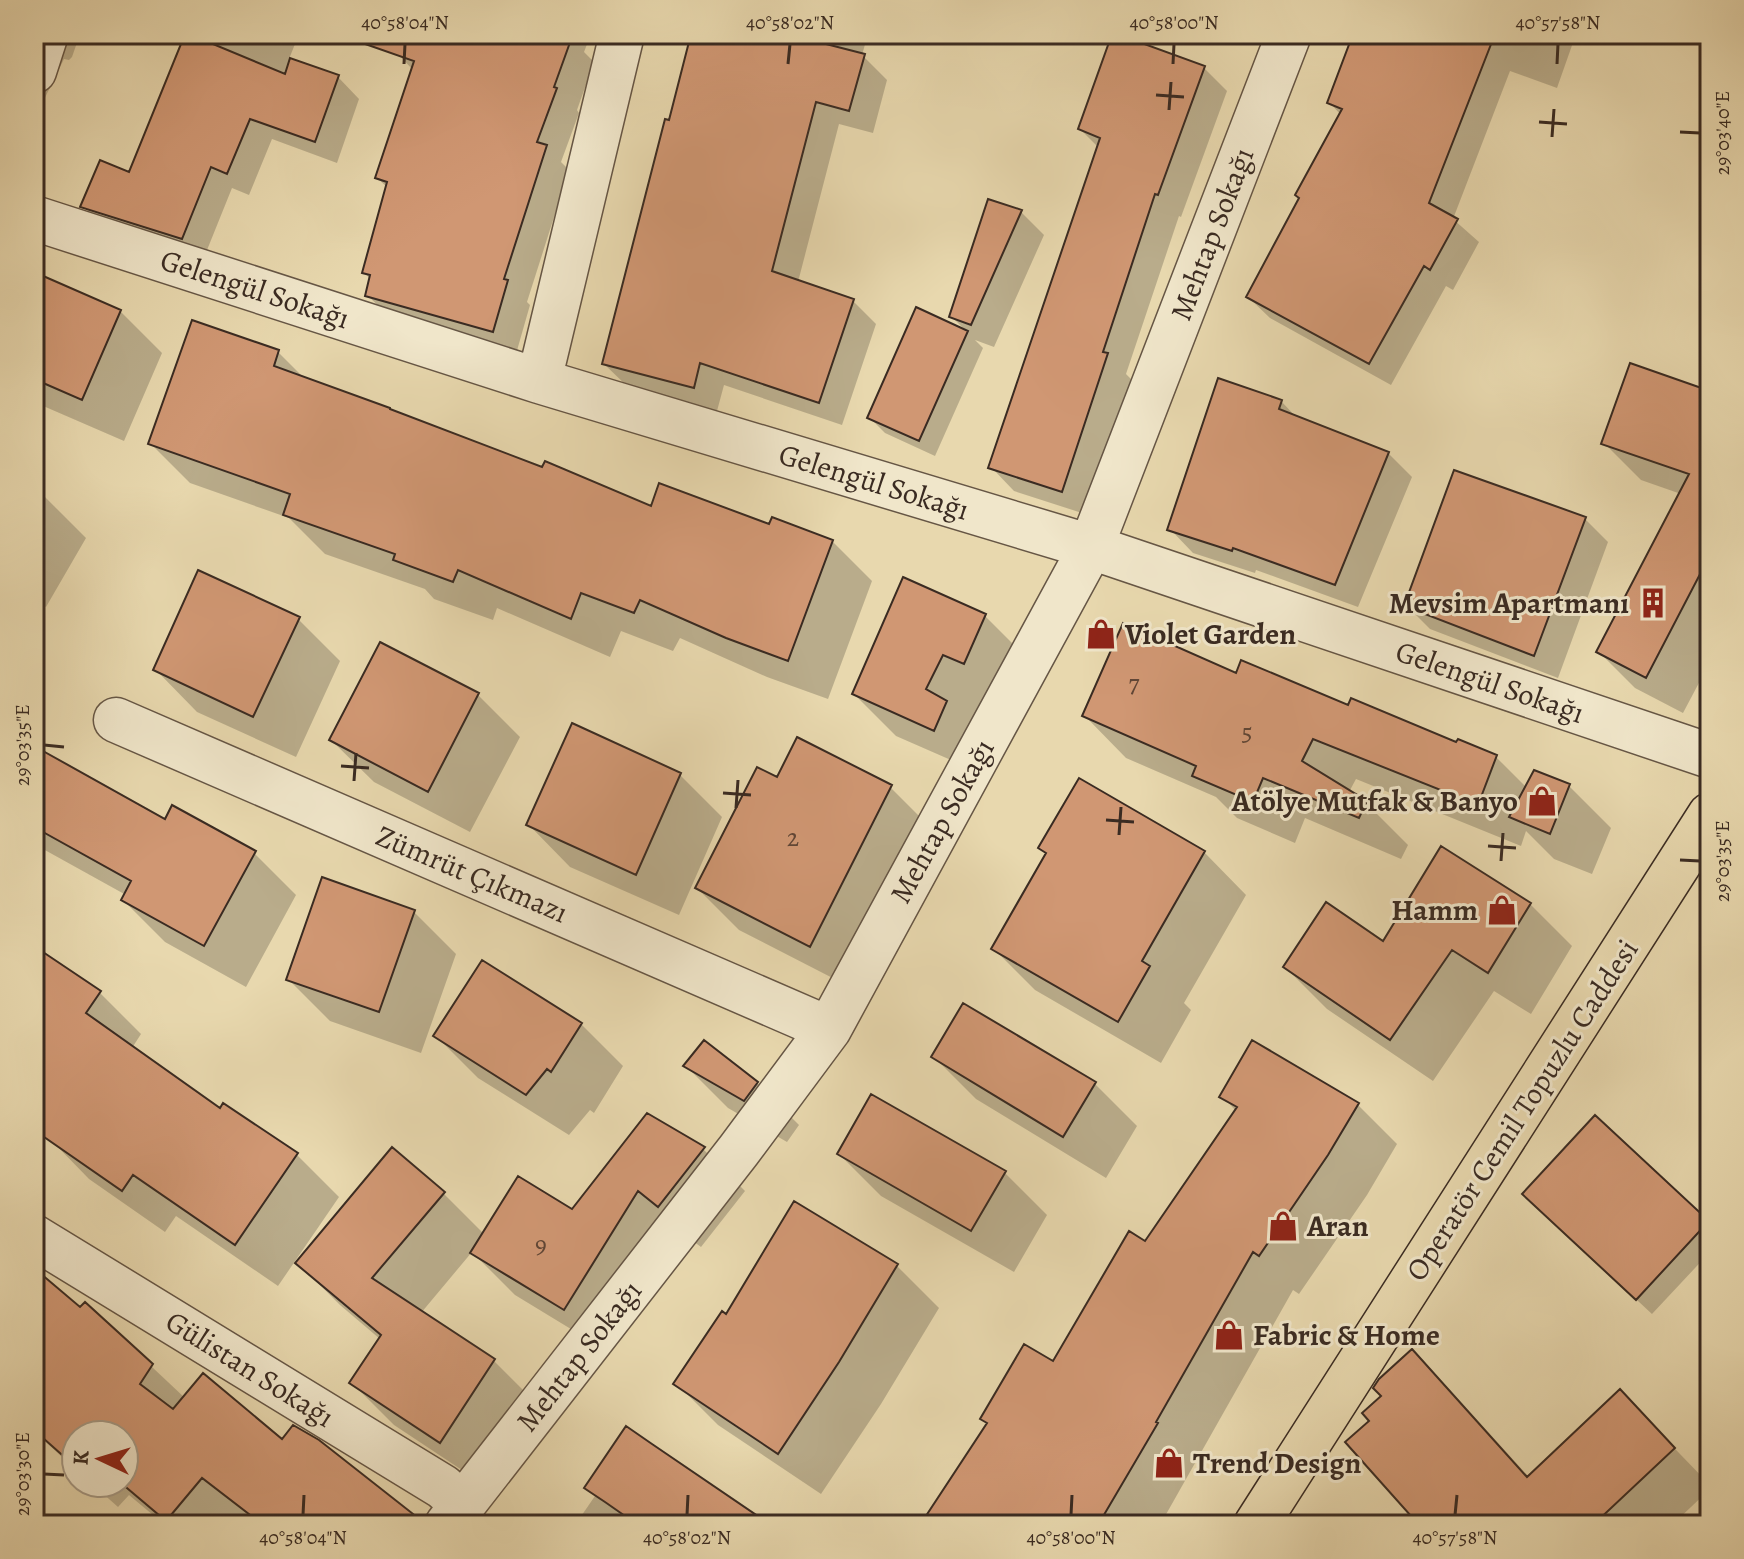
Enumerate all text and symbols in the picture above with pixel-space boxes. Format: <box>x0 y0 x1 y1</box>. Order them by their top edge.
text: 40°58'04"N <box>361 9 449 36</box>
text: 40°58'02"N <box>746 9 834 36</box>
text: 40°58'00"N <box>1129 9 1219 36</box>
text: 40°57'58"N <box>1516 9 1600 36</box>
text: 29°03'40"E <box>1709 91 1736 175</box>
street label: Mehtap Sokağı <box>1161 142 1263 326</box>
street label: Gelengül Sokağı <box>155 240 355 338</box>
street label: Gelengül Sokağı <box>774 434 974 530</box>
place label: Mevsim Apartmanı <box>1389 583 1629 623</box>
building icon: Mevsim Apartmanı <box>1636 586 1670 620</box>
place label: Violet Garden <box>1124 614 1296 654</box>
shop icon: Violet Garden <box>1084 617 1118 651</box>
street label: Gelengül Sokağı <box>1391 631 1589 733</box>
house number: 7 <box>1129 666 1140 701</box>
text: 29°03'35"E <box>9 704 36 786</box>
house number: 5 <box>1241 714 1253 749</box>
street label: Mehtap Sokağı <box>880 732 1004 910</box>
place label: Atölye Mutfak & Banyo <box>1231 781 1518 821</box>
shop icon: Atölye Mutfak & Banyo <box>1525 784 1559 818</box>
street label: Zümrüt Çıkmazı <box>370 816 574 932</box>
house number: 2 <box>787 820 799 855</box>
text: 29°03'35"E <box>1709 820 1736 902</box>
place label: Hamm <box>1391 890 1478 930</box>
shop icon: Hamm <box>1485 893 1519 927</box>
street label: Operatör Cemil Topuzlu Caddesi <box>1396 932 1648 1288</box>
place label: Aran <box>1306 1206 1369 1246</box>
shop icon: Aran <box>1266 1209 1300 1243</box>
house number: 9 <box>535 1227 547 1262</box>
street label: Mehtap Sokağı <box>507 1272 651 1440</box>
street label: Gülistan Sokağı <box>158 1301 342 1437</box>
place label: Fabric & Home <box>1253 1315 1440 1355</box>
shop icon: Fabric & Home <box>1212 1318 1246 1352</box>
north arrow <box>60 1419 140 1499</box>
text: 29°03'30"E <box>9 1432 36 1516</box>
place label: Trend Design <box>1193 1443 1362 1483</box>
shop icon: Trend Design <box>1152 1446 1186 1480</box>
text: K <box>66 1449 97 1466</box>
text: 40°58'04"N <box>259 1524 347 1551</box>
text: 40°58'02"N <box>643 1524 731 1551</box>
text: 40°58'00"N <box>1026 1524 1116 1551</box>
text: 40°57'58"N <box>1413 1524 1497 1551</box>

